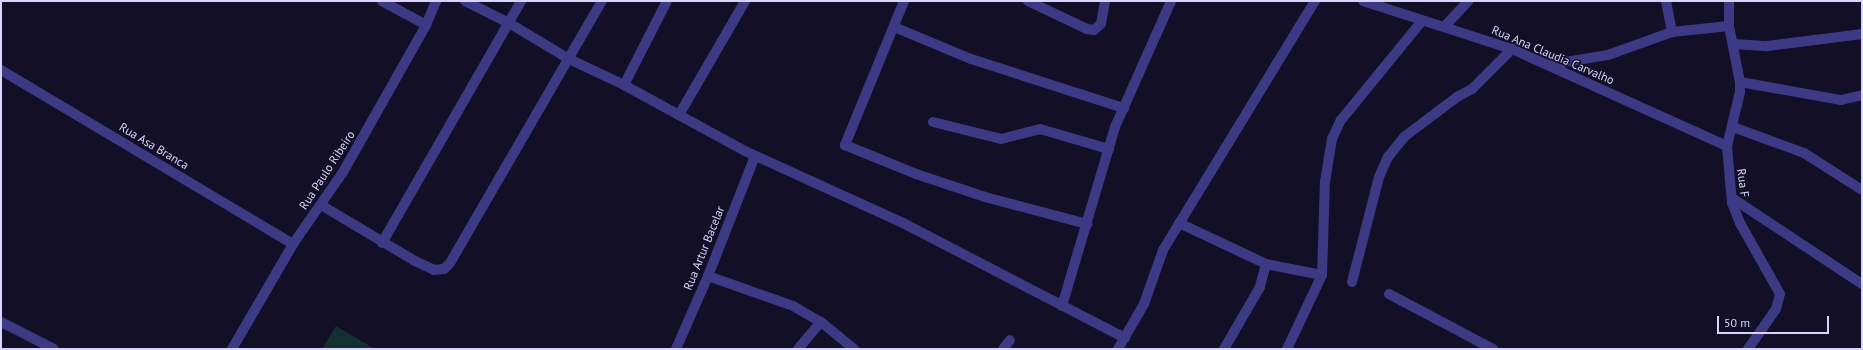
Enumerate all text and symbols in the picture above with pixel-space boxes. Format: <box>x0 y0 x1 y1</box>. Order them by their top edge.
street label: Rua Ana Claudia Carvalho <box>1489 23 1617 87</box>
street label: Rua Asa Branca <box>117 120 191 172</box>
street label: Rua Paulo Ribeiro <box>296 128 358 212</box>
street label: Rua F <box>1734 168 1752 198</box>
street label: Rua Artur Bacelar <box>681 204 727 292</box>
scale bar <box>1719 308 1831 334</box>
text: 50 m <box>1724 315 1750 330</box>

